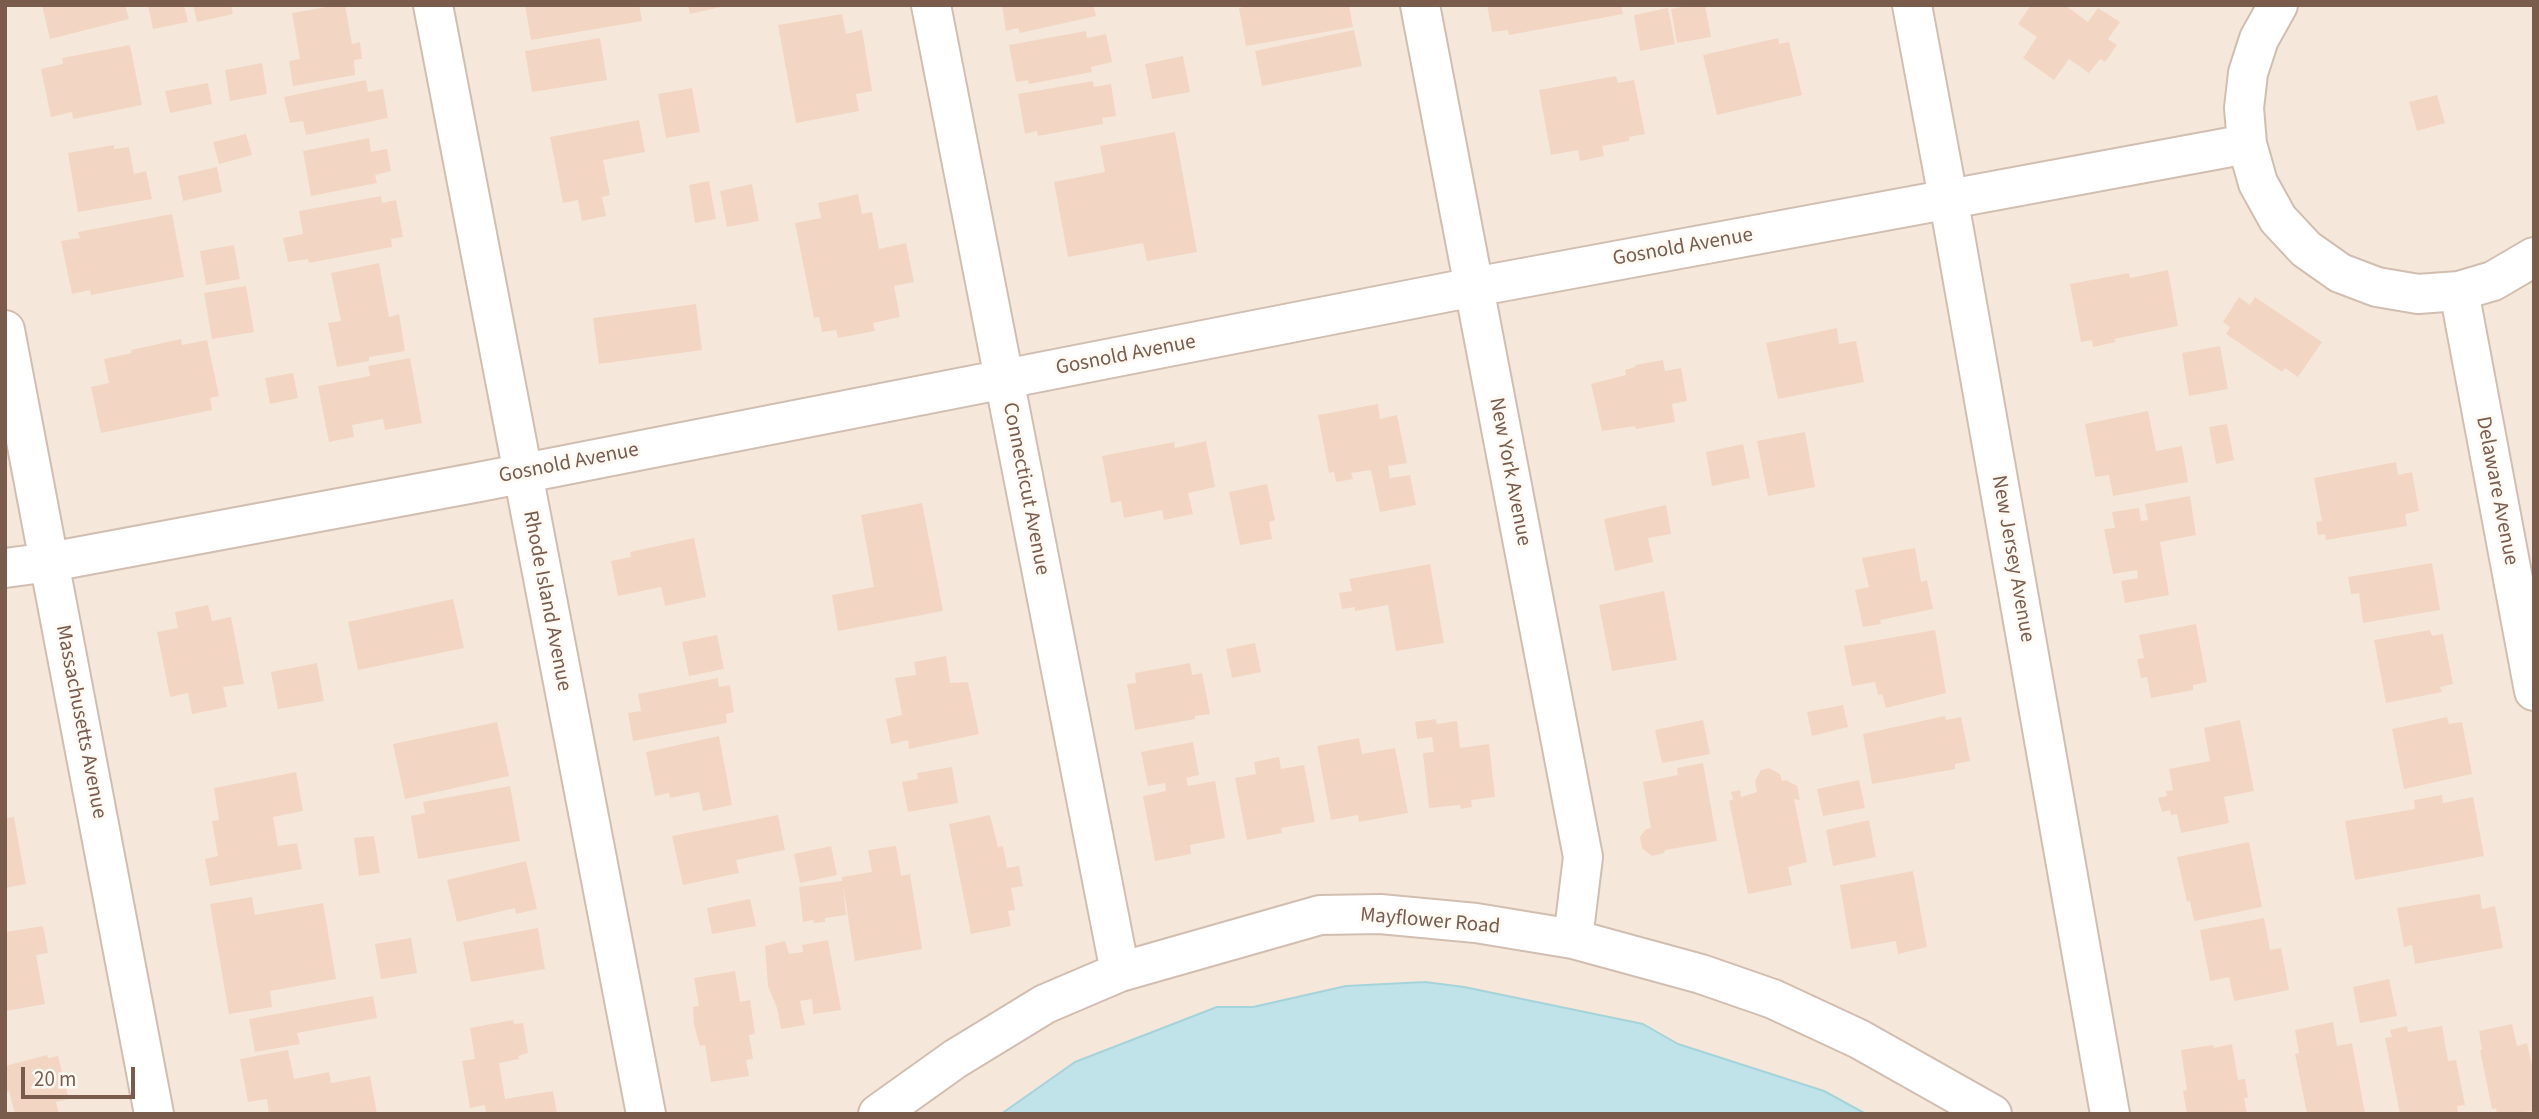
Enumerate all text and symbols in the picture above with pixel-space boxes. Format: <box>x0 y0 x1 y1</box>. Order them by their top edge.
street label: Gosnold Avenue <box>1611 223 1755 273</box>
street label: Gosnold Avenue <box>1054 330 1198 382</box>
street label: New York Avenue <box>1482 396 1536 548</box>
street label: Connecticut Avenue <box>996 401 1054 577</box>
street label: Delaware Avenue <box>2469 414 2523 568</box>
street label: Gosnold Avenue <box>497 438 641 490</box>
street label: New Jersey Avenue <box>1985 474 2039 644</box>
street label: Rhode Island Avenue <box>516 509 576 693</box>
street label: Massachusetts Avenue <box>49 623 111 821</box>
street label: Mayflower Road <box>1359 903 1501 941</box>
scale bar <box>24 1052 138 1096</box>
text: 20 m <box>34 1064 76 1094</box>

